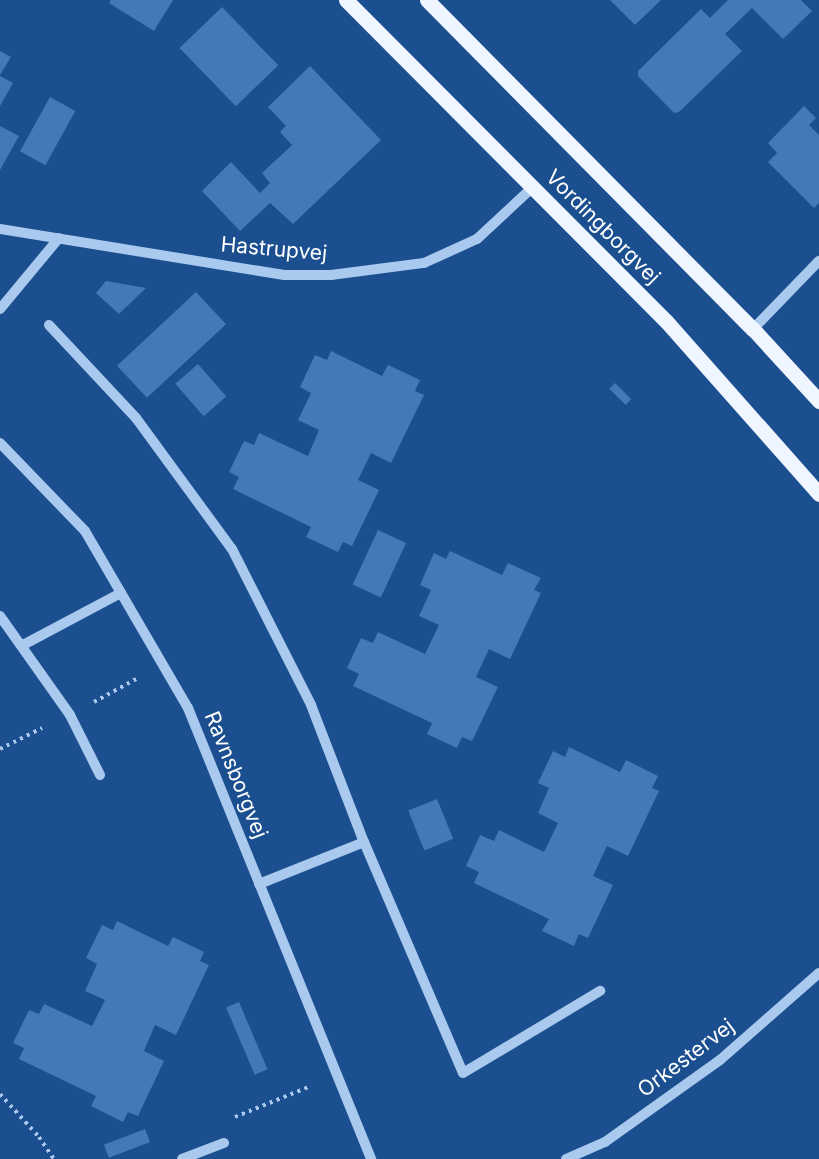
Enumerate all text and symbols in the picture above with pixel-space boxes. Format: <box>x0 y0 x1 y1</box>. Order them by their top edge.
street label: Vordingborgvej <box>541 165 665 289</box>
street label: Hastrupvej <box>220 232 328 266</box>
street label: Ravnsborgvej <box>199 708 273 842</box>
street label: Orkestervej <box>633 1013 739 1103</box>

